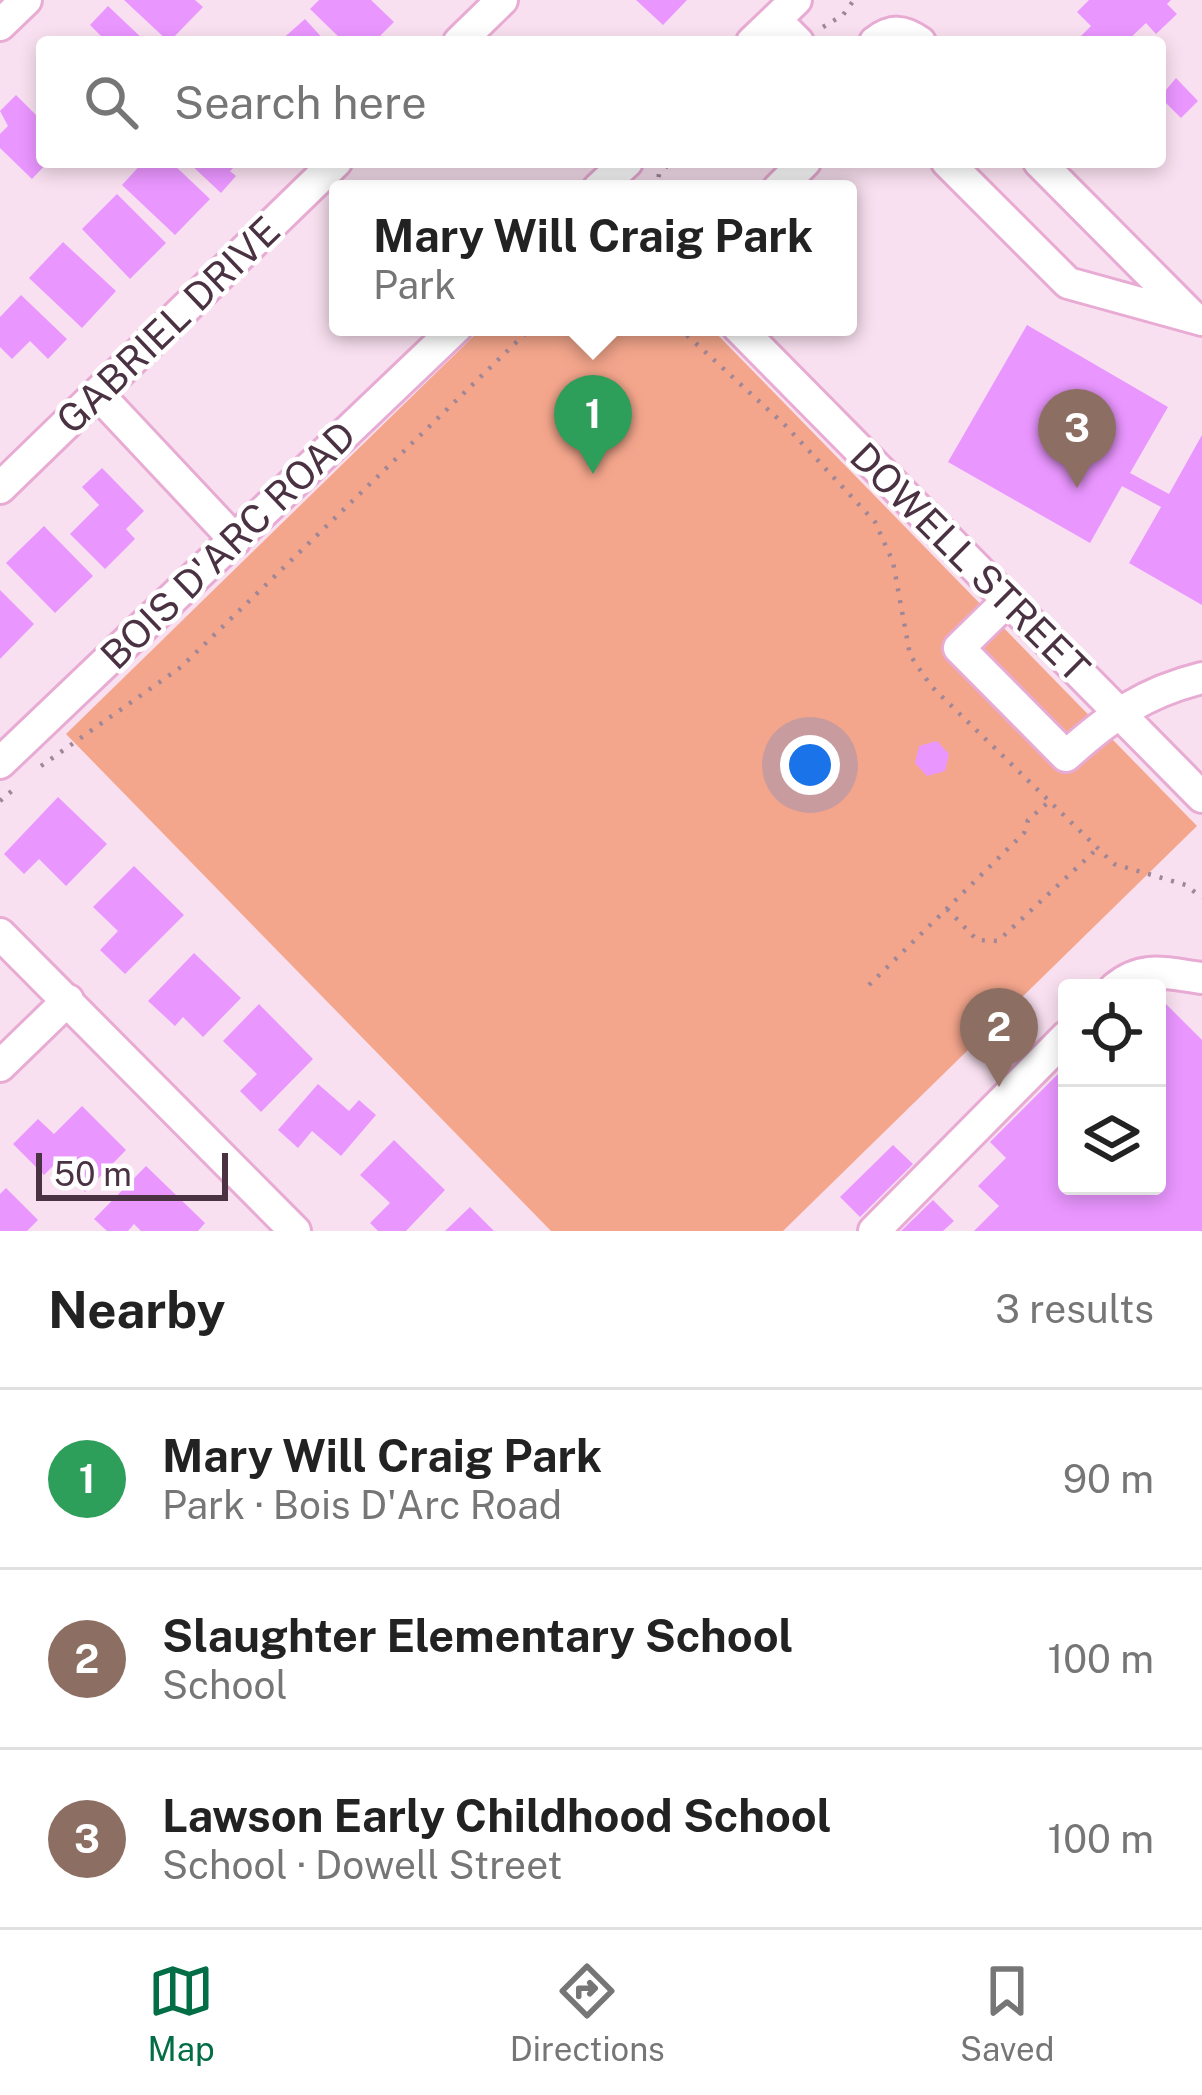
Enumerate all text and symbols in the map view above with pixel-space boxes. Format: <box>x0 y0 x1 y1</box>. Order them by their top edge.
search box <box>36 36 1166 168</box>
icon: search <box>78 69 144 135</box>
text: Search here <box>174 76 427 129</box>
popup <box>329 180 857 336</box>
street label: GABRIEL DRIVE <box>47 207 289 443</box>
text: Mary Will Craig Park <box>373 209 813 262</box>
text: Park <box>373 262 456 308</box>
pin: 1 <box>554 375 632 474</box>
pin: 3 <box>1038 389 1116 488</box>
street label: BOIS D'ARC ROAD <box>91 412 365 678</box>
street label: DOWELL STREET <box>841 433 1099 691</box>
your location <box>780 735 840 795</box>
map controls <box>1058 979 1166 1195</box>
button: locate <box>1058 979 1166 1087</box>
pin: 2 <box>960 988 1038 1087</box>
button: layers <box>1058 1087 1166 1195</box>
scale bar <box>36 1147 228 1200</box>
text: 50 m <box>54 1155 132 1193</box>
text: Nearby <box>48 1280 225 1339</box>
text: 3 results <box>995 1286 1154 1332</box>
text: Mary Will Craig Park <box>162 1429 602 1482</box>
text: 1 <box>79 1456 95 1502</box>
text: 90 m <box>1063 1456 1154 1502</box>
text: Park · Bois D'Arc Road <box>162 1482 562 1528</box>
text: Slaughter Elementary School <box>162 1609 793 1662</box>
text: 2 <box>75 1636 99 1682</box>
text: 100 m <box>1047 1636 1154 1682</box>
text: School <box>162 1662 287 1708</box>
text: Lawson Early Childhood School <box>162 1789 832 1842</box>
text: 3 <box>74 1816 100 1862</box>
text: 100 m <box>1047 1816 1154 1862</box>
text: School · Dowell Street <box>162 1842 563 1888</box>
tab: Map <box>148 1958 215 2068</box>
tab: Directions <box>510 1958 665 2068</box>
tab: Saved <box>960 1958 1054 2068</box>

